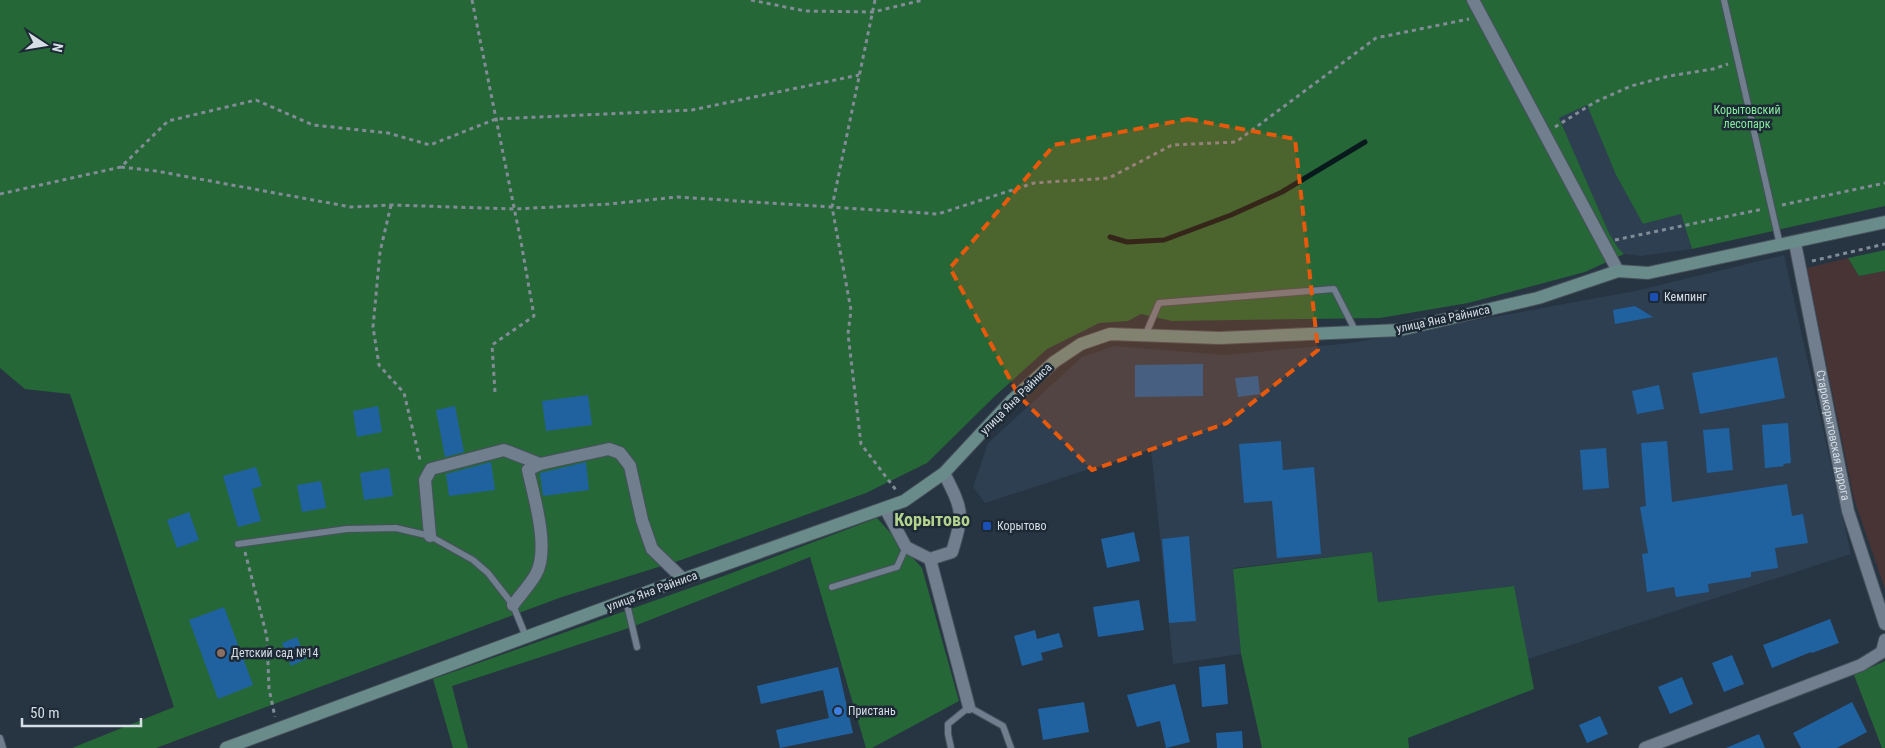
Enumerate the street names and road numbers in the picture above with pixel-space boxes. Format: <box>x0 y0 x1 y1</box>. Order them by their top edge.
street label: улица Яна Райниса <box>1395 302 1491 336</box>
street label: улица Яна Райниса <box>977 360 1055 438</box>
street label: Старокорытовская дорога <box>1813 369 1853 502</box>
street label: улица Яна Райниса <box>605 568 699 614</box>

